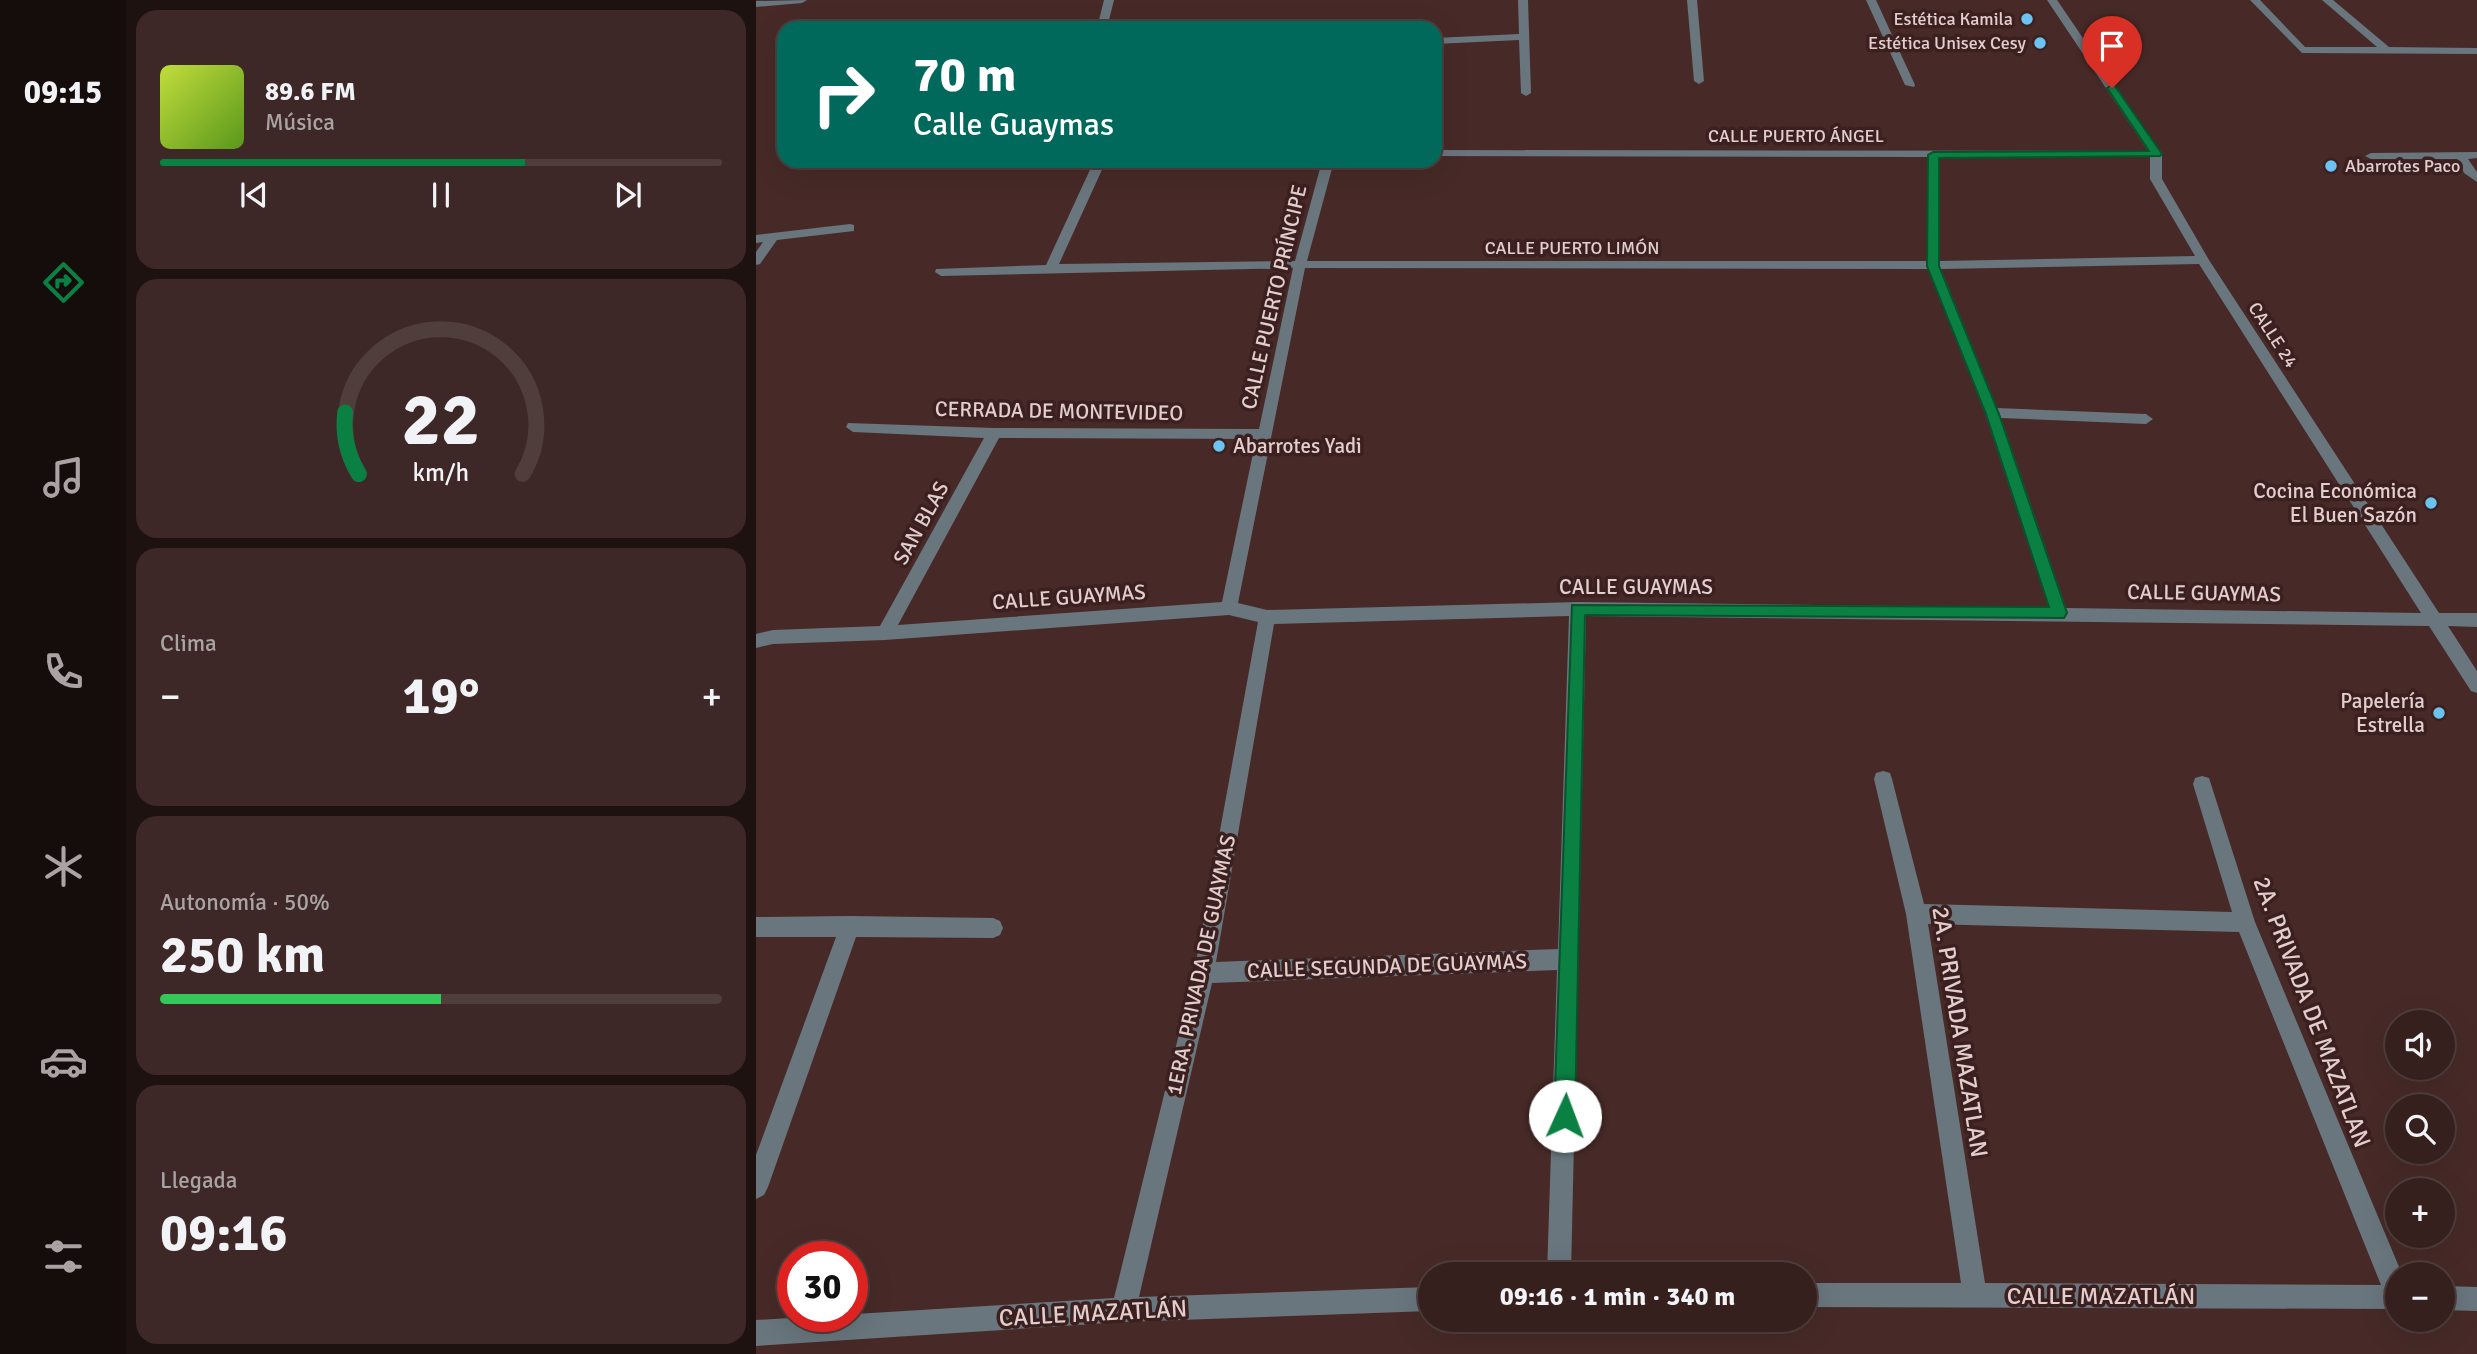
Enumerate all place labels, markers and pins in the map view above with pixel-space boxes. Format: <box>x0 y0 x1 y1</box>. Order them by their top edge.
place label: Estética Kamila <box>1893 8 2013 30</box>
marker: Estética Kamila <box>2019 11 2035 27</box>
pin <box>2082 16 2142 88</box>
place label: Estética Unisex Cesy <box>1868 32 2027 54</box>
marker: Estética Unisex Cesy <box>2032 35 2048 51</box>
place label: Abarrotes Paco <box>2345 155 2460 177</box>
marker: Abarrotes Paco <box>2323 158 2339 174</box>
place label: Abarrotes Yadi <box>1233 433 1362 459</box>
marker: Abarrotes Yadi <box>1211 438 1227 454</box>
place label: Cocina Económica El Buen Sazón <box>2253 478 2417 528</box>
marker: Cocina Económica El Buen Sazón <box>2423 495 2439 511</box>
place label: Papelería Estrella <box>2340 688 2425 738</box>
marker: Papelería Estrella <box>2431 705 2447 721</box>

